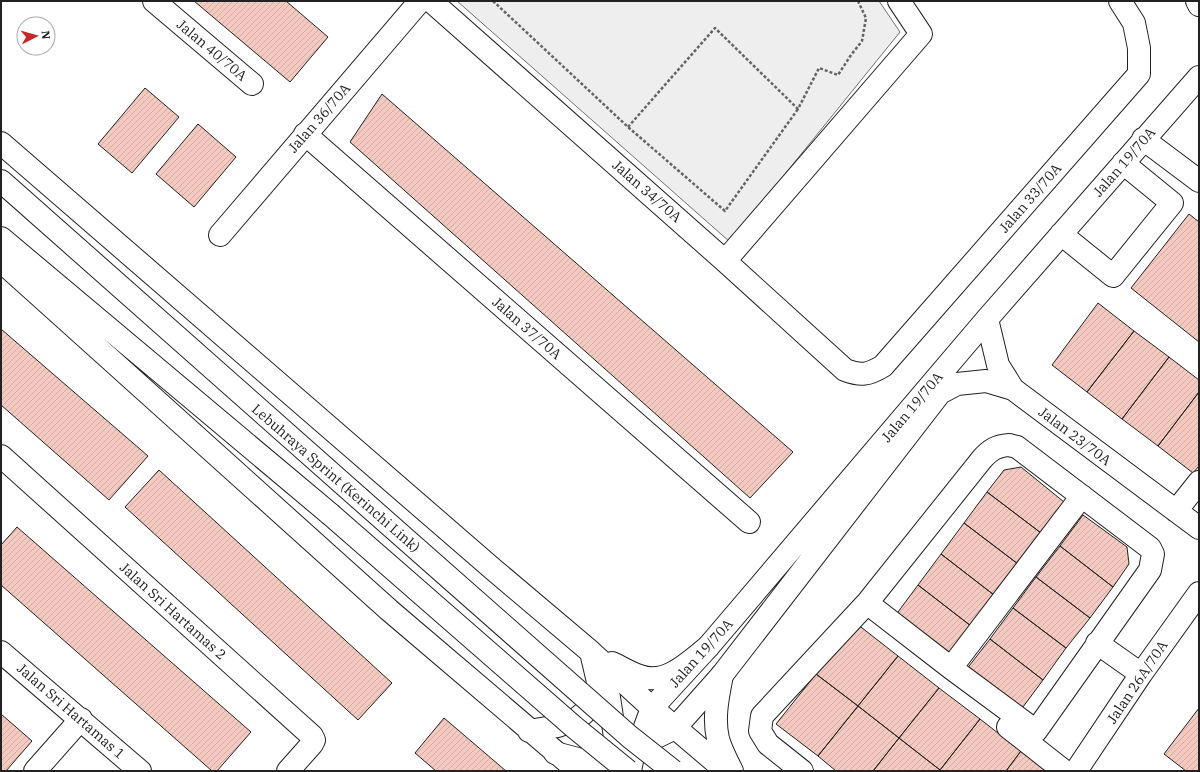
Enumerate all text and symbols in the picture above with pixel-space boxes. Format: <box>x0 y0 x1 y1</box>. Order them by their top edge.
street label: Jalan 40/70A <box>173 15 251 85</box>
north arrow <box>16 16 56 56</box>
text: N <box>39 30 53 40</box>
street label: Jalan 36/70A <box>284 79 354 156</box>
street label: Jalan 19/70A <box>1089 123 1159 200</box>
street label: Jalan 34/70A <box>609 156 686 226</box>
street label: Jalan 33/70A <box>995 159 1065 236</box>
street label: Jalan 37/70A <box>489 293 566 363</box>
street label: Jalan 19/70A <box>877 368 947 446</box>
street label: Lebuhraya Sprint (Kerinchi Link) <box>248 400 424 556</box>
street label: Jalan 23/70A <box>1035 403 1115 469</box>
street label: Jalan Sri Hartamas 2 <box>116 558 230 664</box>
street label: Jalan 19/70A <box>665 615 737 691</box>
street label: Jalan 26A/70A <box>1103 637 1172 727</box>
street label: Jalan Sri Hartamas 1 <box>13 659 129 763</box>

